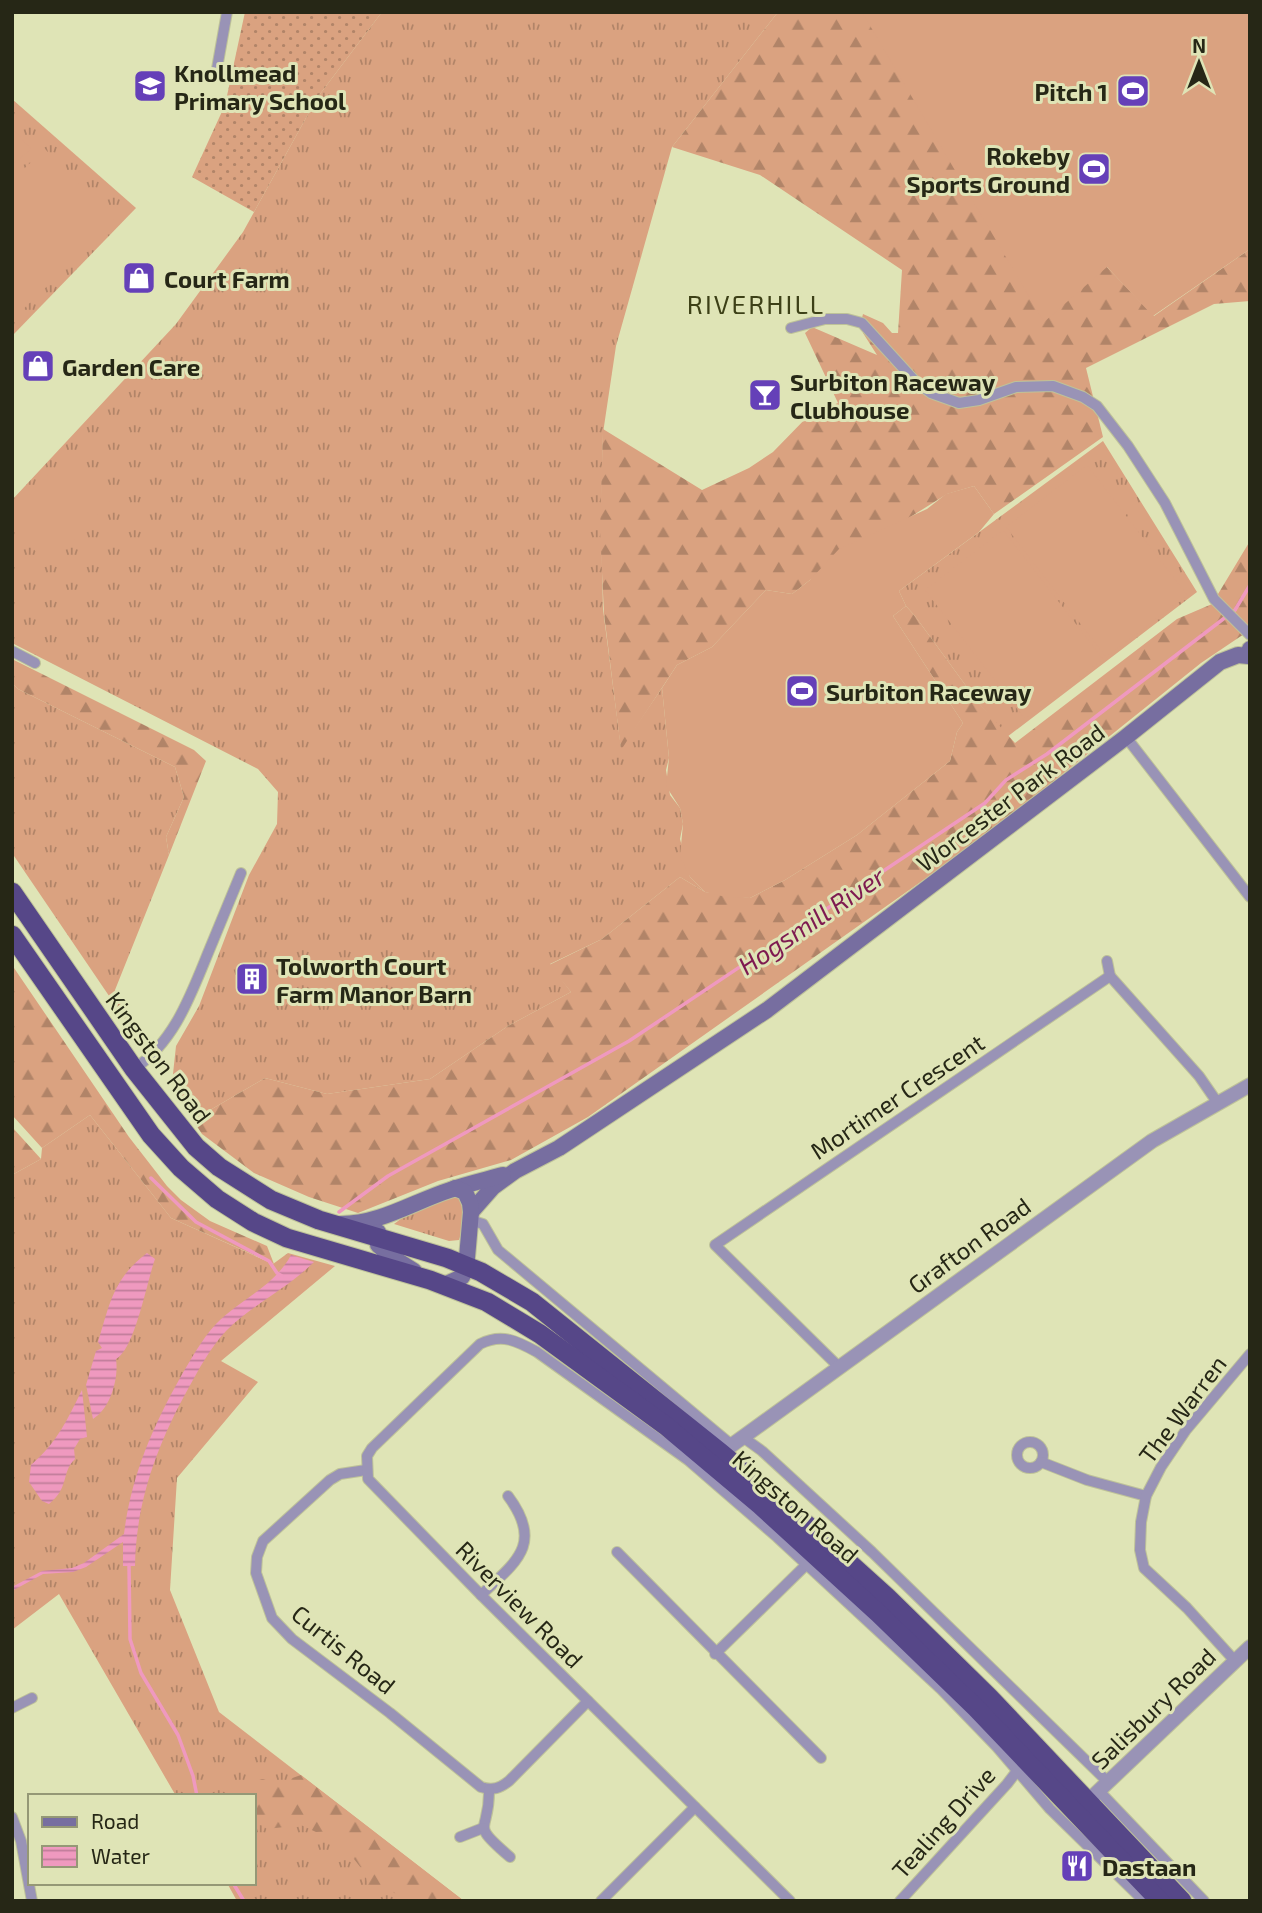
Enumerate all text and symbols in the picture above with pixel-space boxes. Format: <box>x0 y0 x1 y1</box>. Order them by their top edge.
north arrow <box>1164 28 1234 98</box>
text: N <box>1192 34 1206 57</box>
place label: Knollmead Primary School <box>174 58 346 115</box>
school or university icon: Knollmead Primary School <box>131 67 169 105</box>
sports icon: Pitch 1 <box>1114 72 1152 110</box>
place label: Pitch 1 <box>1035 77 1108 106</box>
place label: Rokeby Sports Ground <box>907 141 1070 198</box>
sports icon: Rokeby Sports Ground <box>1075 150 1113 188</box>
shop icon: Court Farm <box>120 259 158 297</box>
place label: Court Farm <box>164 264 290 293</box>
district label: RIVERHILL <box>687 288 825 319</box>
shop icon: Garden Care <box>19 347 57 385</box>
place label: Garden Care <box>62 352 200 381</box>
place label: Surbiton Raceway Clubhouse <box>790 367 996 424</box>
bar icon: Surbiton Raceway Clubhouse <box>746 376 784 414</box>
sports icon: Surbiton Raceway <box>783 672 821 710</box>
place label: Surbiton Raceway <box>826 677 1032 706</box>
street label: Worcester Park Road <box>910 717 1110 877</box>
water label: Hogsmill River <box>732 859 891 980</box>
place label: Tolworth Court Farm Manor Barn <box>276 951 472 1008</box>
building icon: Tolworth Court Farm Manor Barn <box>233 960 271 998</box>
street label: Kingston Road <box>100 986 218 1128</box>
street label: Mortimer Crescent <box>805 1027 989 1165</box>
street label: Grafton Road <box>902 1191 1036 1299</box>
street label: The Warren <box>1132 1349 1232 1469</box>
street label: Kingston Road <box>727 1444 865 1568</box>
street label: Riverview Road <box>451 1535 589 1673</box>
street label: Curtis Road <box>286 1598 402 1700</box>
street label: Salisbury Road <box>1085 1641 1221 1775</box>
street label: Tealing Drive <box>885 1760 1001 1884</box>
legend <box>28 1794 256 1885</box>
text: Road <box>91 1808 139 1833</box>
text: Water <box>91 1843 150 1868</box>
restaurant icon: Dastaan <box>1058 1847 1096 1885</box>
place label: Dastaan <box>1102 1852 1196 1881</box>

